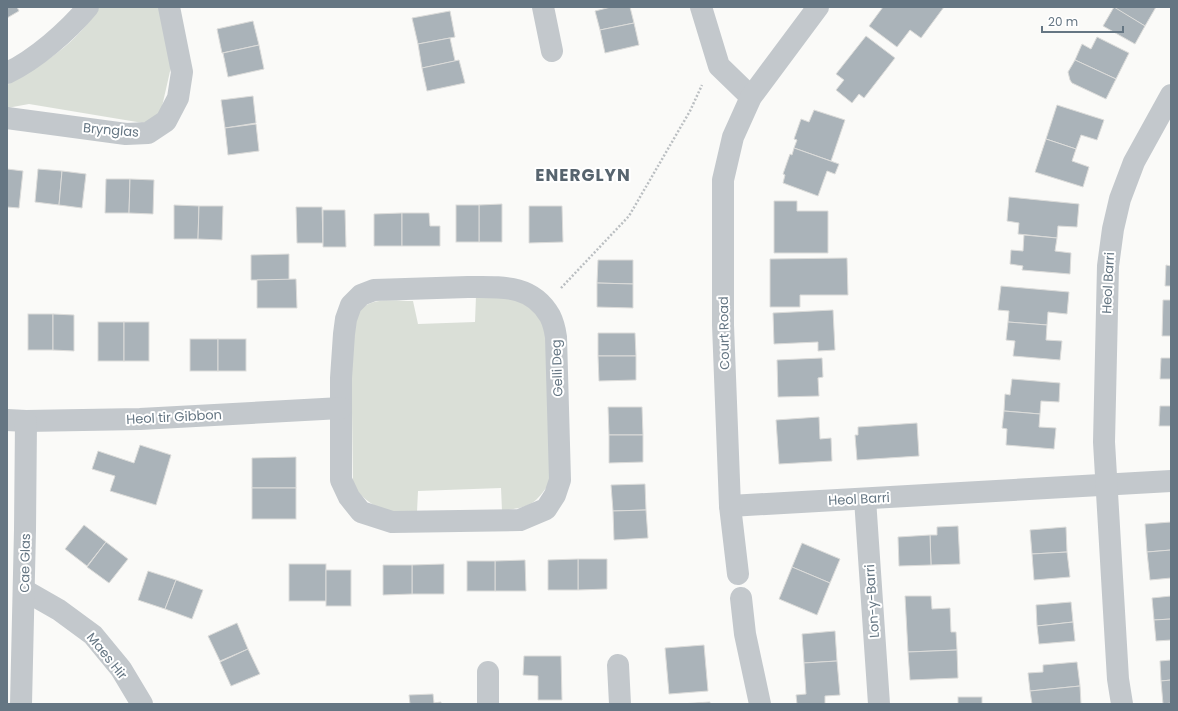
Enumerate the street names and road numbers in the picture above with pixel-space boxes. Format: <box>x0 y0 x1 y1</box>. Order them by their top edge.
street label: Brynglas <box>82 118 140 142</box>
street label: Heol Barri <box>1097 252 1119 314</box>
street label: Court Road <box>714 296 734 370</box>
street label: Gelli Deg <box>547 339 567 397</box>
street label: Heol tir Gibbon <box>126 405 222 429</box>
street label: Heol Barri <box>828 488 890 510</box>
street label: Cae Glas <box>15 533 35 593</box>
street label: Lon-y-Barri <box>860 564 884 638</box>
street label: Maes Hir <box>82 629 132 684</box>

